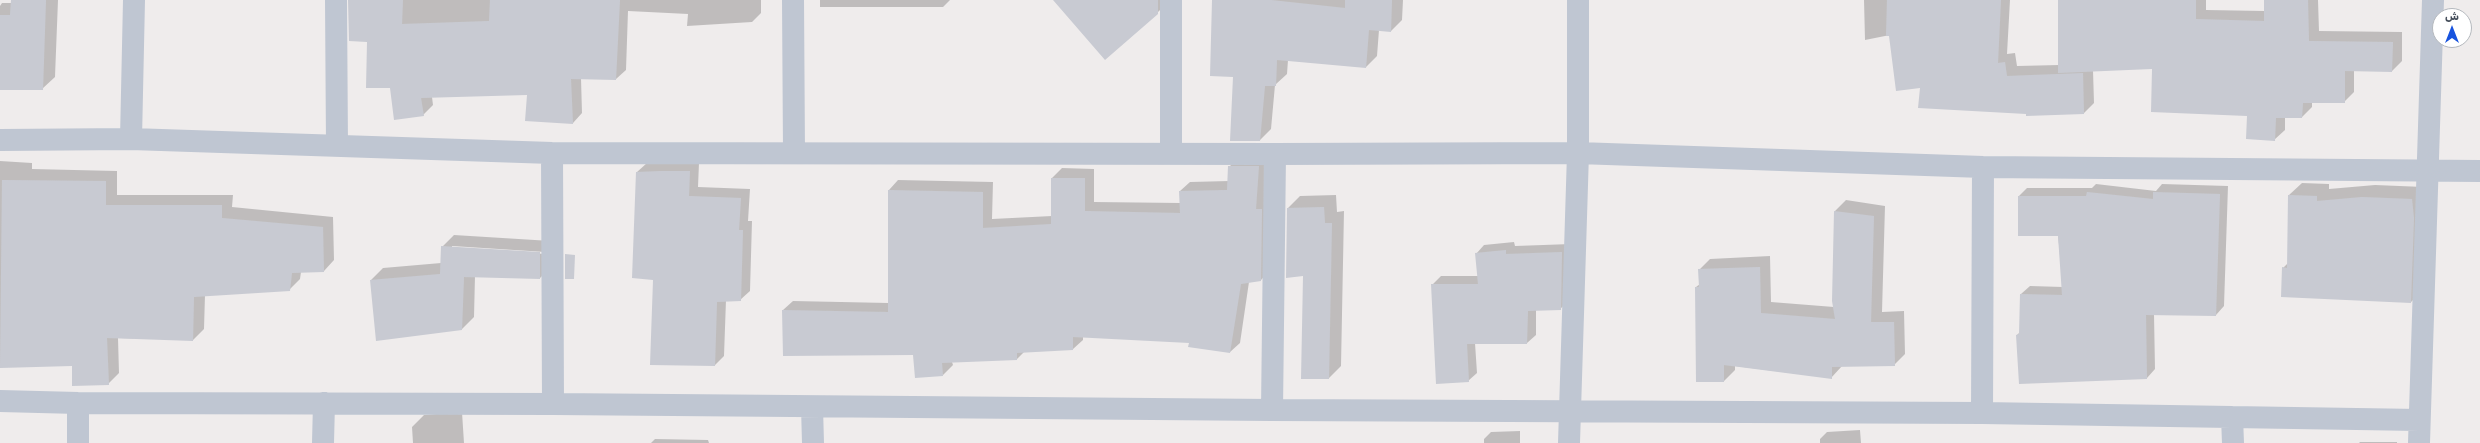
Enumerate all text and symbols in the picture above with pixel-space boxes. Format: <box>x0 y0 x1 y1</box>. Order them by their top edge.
north arrow <box>2432 8 2472 48</box>
text: ش <box>2445 10 2459 23</box>

